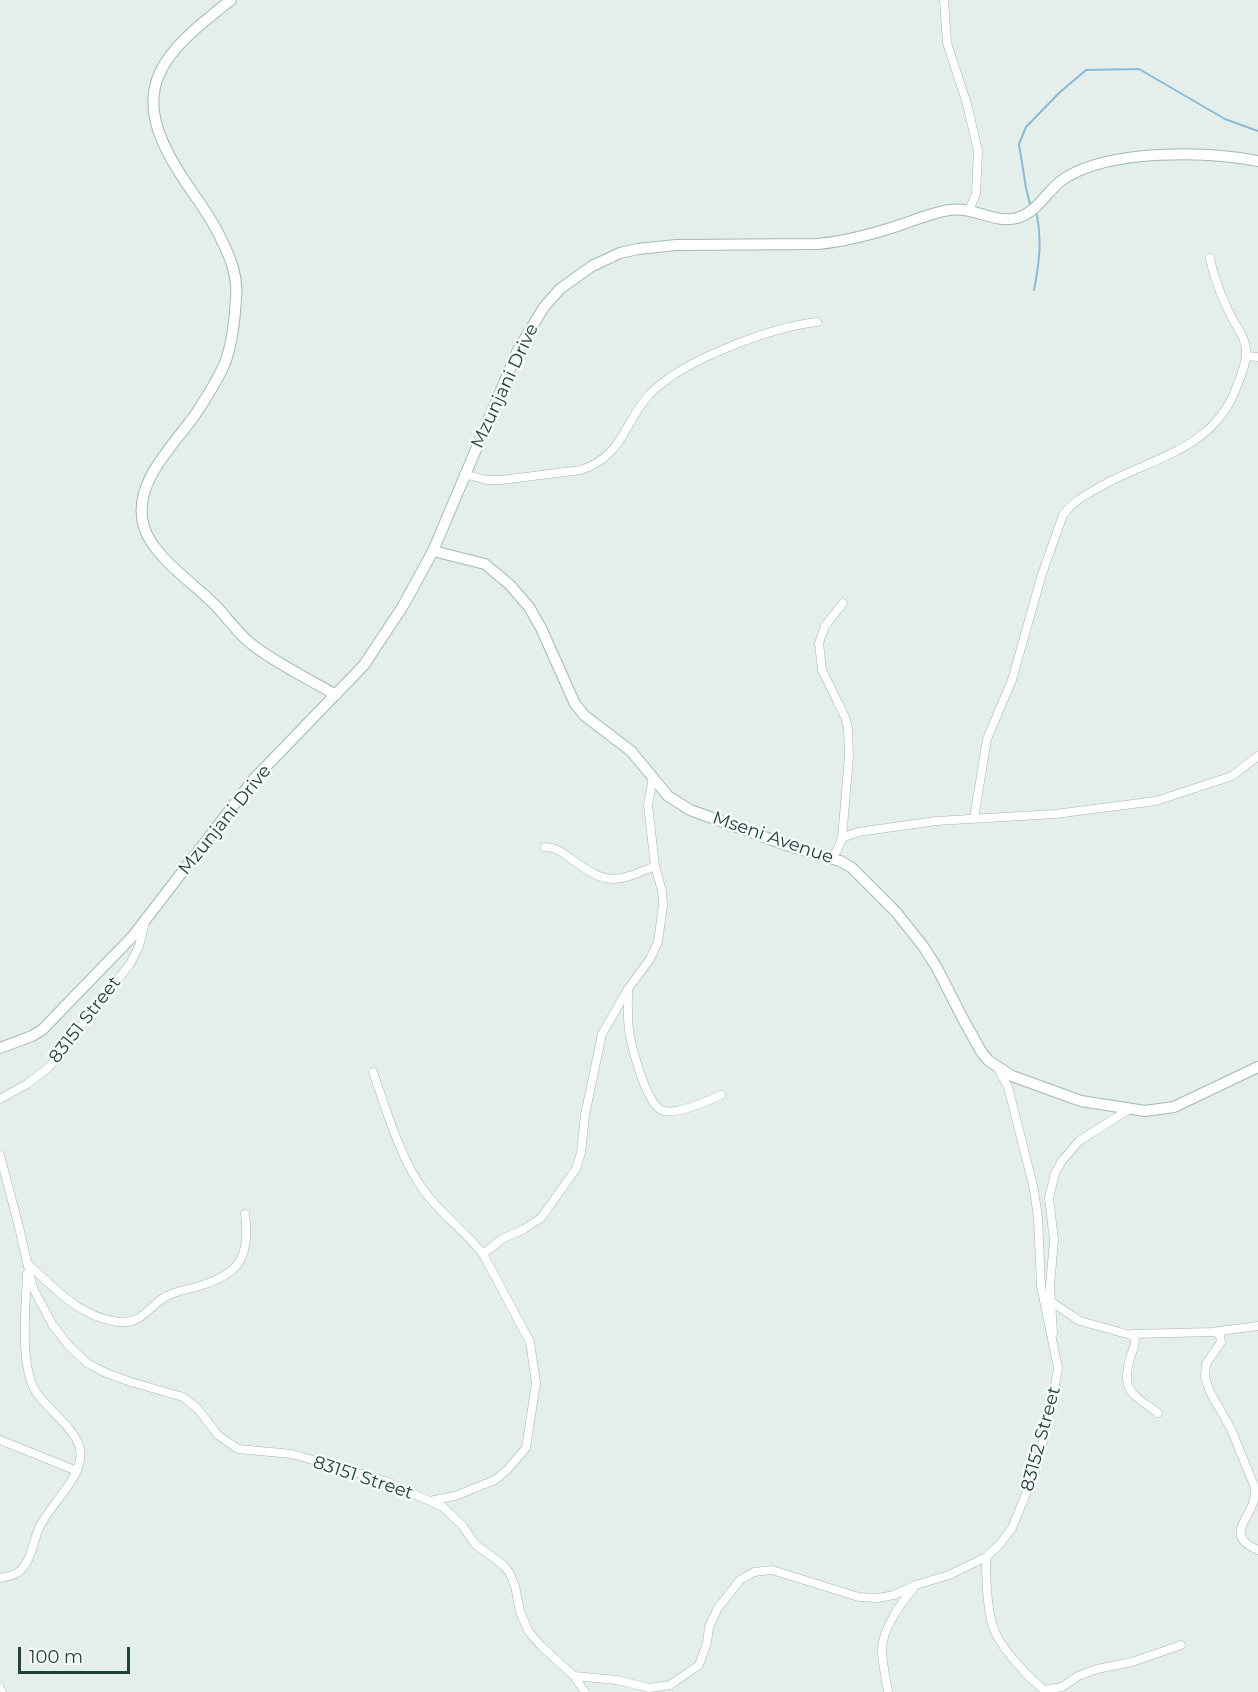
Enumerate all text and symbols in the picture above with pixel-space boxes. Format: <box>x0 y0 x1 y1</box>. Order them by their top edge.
street label: Mzunjani Drive <box>467 320 543 452</box>
street label: Mzunjani Drive <box>174 761 276 879</box>
street label: Mseni Avenue <box>710 807 836 869</box>
street label: 83151 Street <box>44 972 126 1068</box>
street label: 83152 Street <box>1017 1384 1065 1494</box>
street label: 83151 Street <box>310 1452 416 1504</box>
scale bar <box>21 1635 134 1673</box>
text: 100 m <box>29 1646 83 1668</box>

